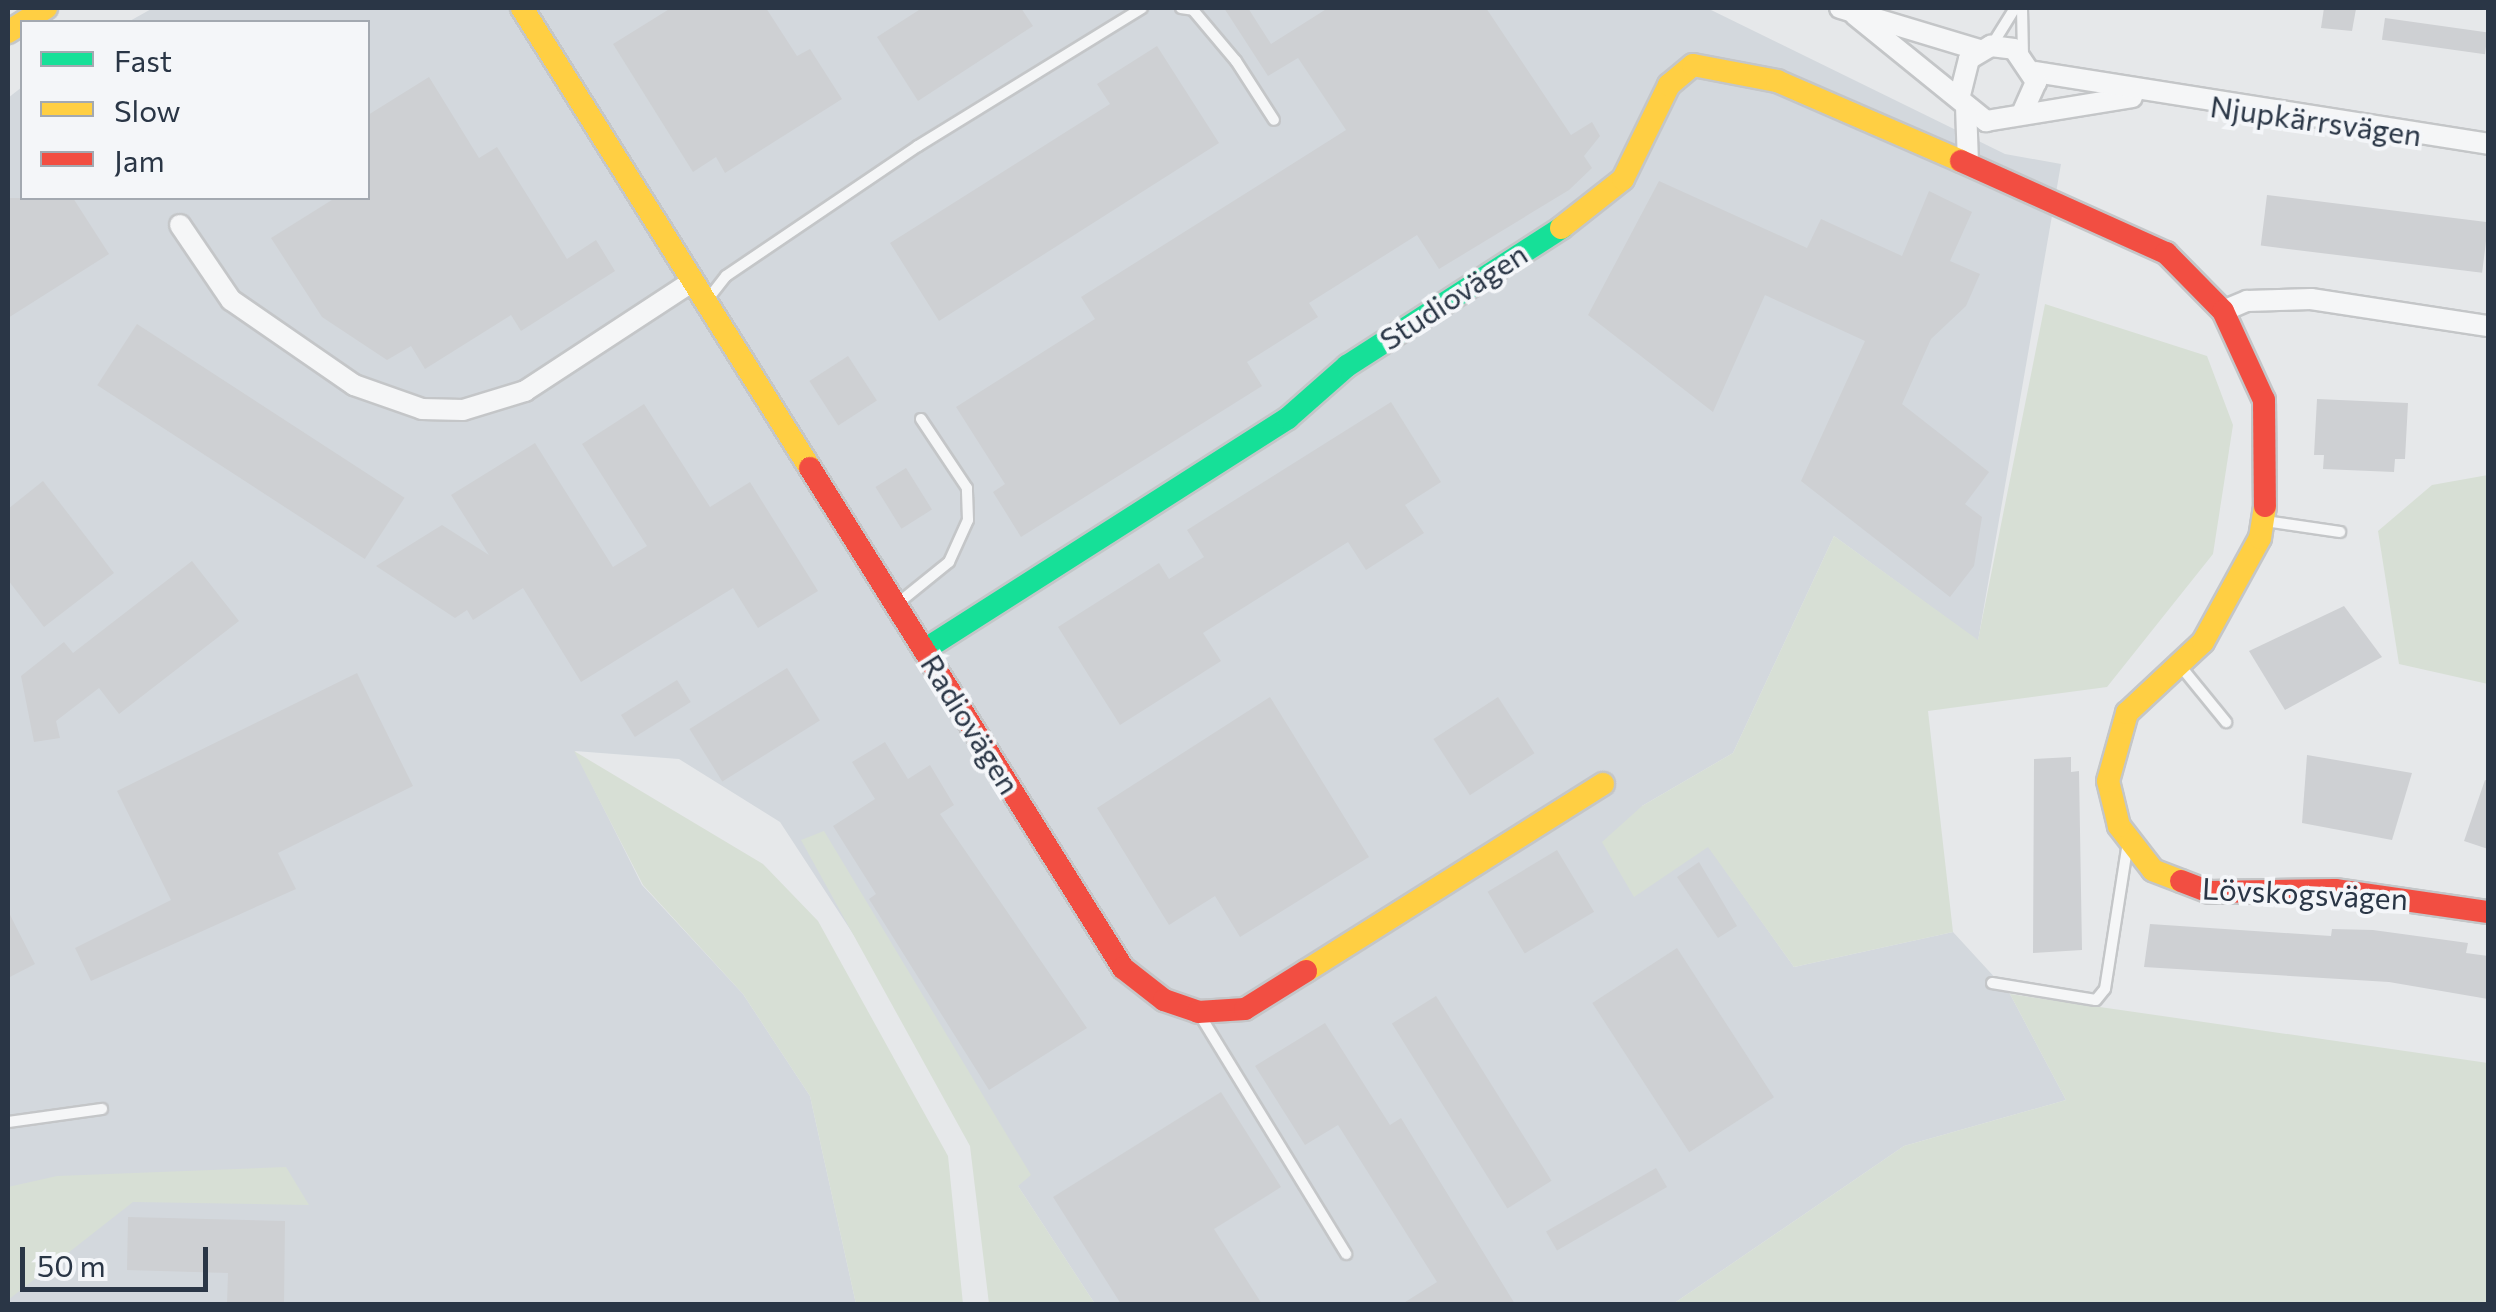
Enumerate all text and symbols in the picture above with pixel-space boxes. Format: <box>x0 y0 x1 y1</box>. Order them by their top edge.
legend <box>20 20 370 200</box>
text: Fast <box>114 41 172 78</box>
street label: Njupkärrsvägen <box>2208 87 2424 153</box>
text: Slow <box>114 91 181 128</box>
text: Jam <box>114 141 165 178</box>
street label: Studiovägen <box>1373 235 1533 357</box>
street label: Radiovägen <box>914 648 1028 800</box>
street label: Lövskogsvägen <box>2201 870 2409 916</box>
scale bar <box>25 1227 212 1289</box>
text: 50 m <box>37 1246 106 1283</box>

